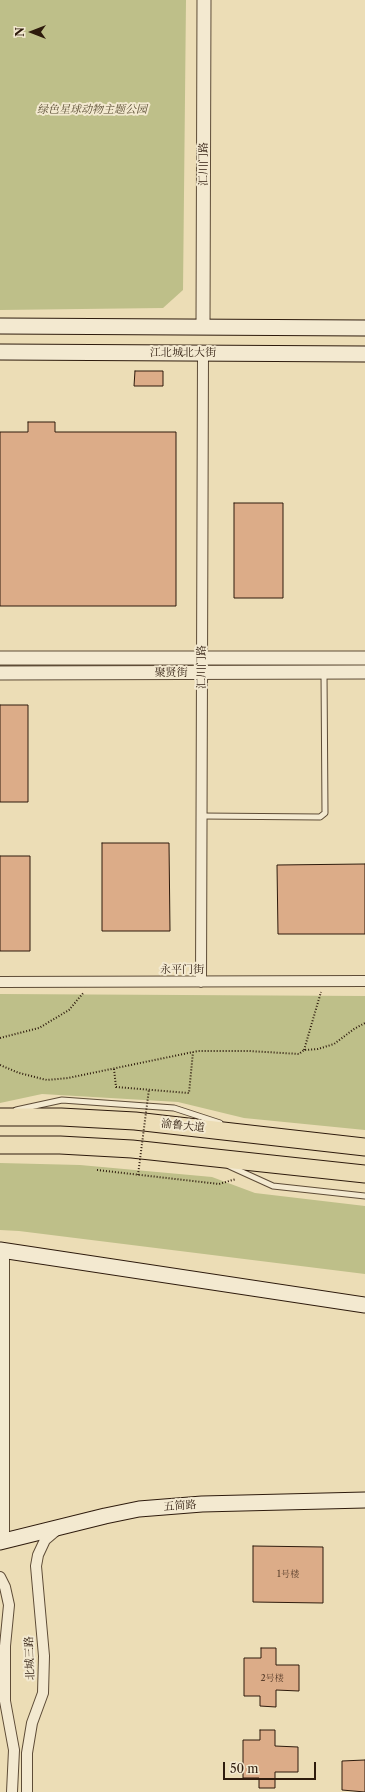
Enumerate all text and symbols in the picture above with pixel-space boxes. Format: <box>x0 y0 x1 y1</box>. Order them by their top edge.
north arrow <box>12 12 52 52</box>
text: N <box>13 27 27 37</box>
park label: 绿色星球动物主题公园 <box>37 103 147 117</box>
street label: 汇川门路 <box>197 142 211 186</box>
street label: 江北城北大街 <box>150 346 216 360</box>
street label: 汇川门路 <box>195 645 209 689</box>
street label: 聚贤街 <box>155 666 187 680</box>
street label: 永平门街 <box>160 963 204 977</box>
street label: 渝鲁大道 <box>160 1117 206 1135</box>
street label: 五简路 <box>163 1498 197 1514</box>
house number: 1号楼 <box>277 1569 299 1579</box>
street label: 北城三路 <box>23 1636 37 1680</box>
house number: 2号楼 <box>260 1673 284 1683</box>
scale bar <box>225 1754 318 1780</box>
text: 50 m <box>230 1761 259 1776</box>

